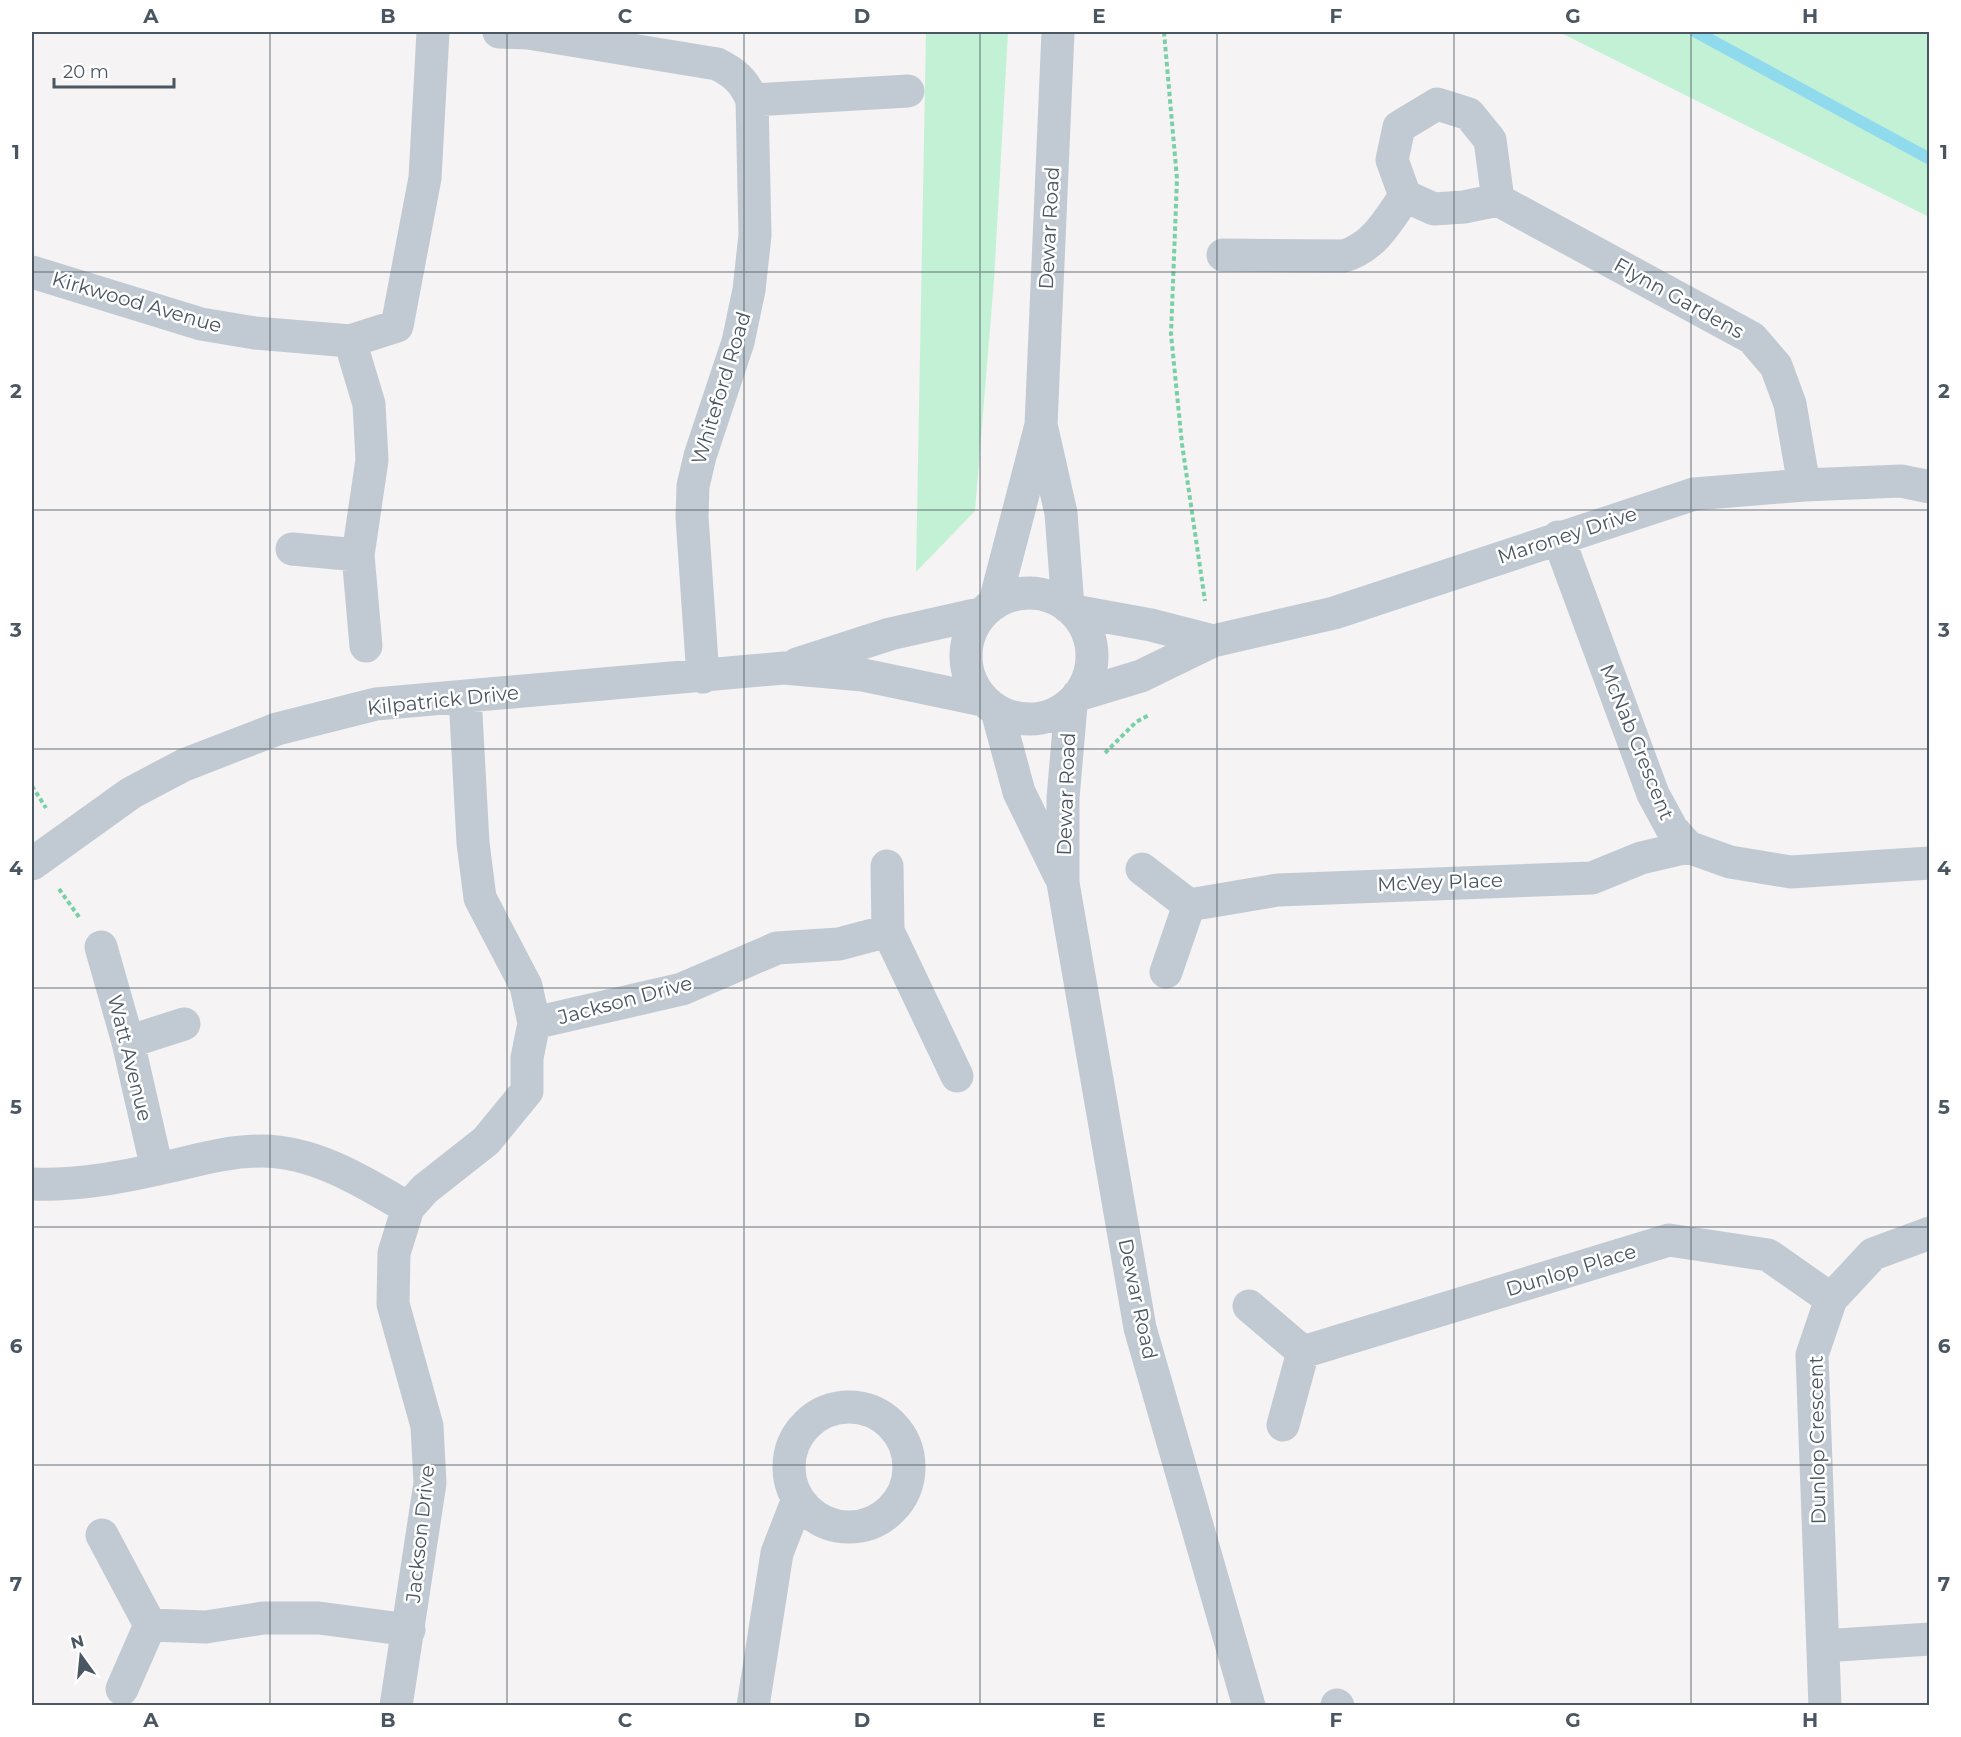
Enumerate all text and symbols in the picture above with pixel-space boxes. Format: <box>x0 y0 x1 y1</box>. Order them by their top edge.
text: A <box>142 4 159 28</box>
text: B <box>380 4 396 28</box>
text: C <box>618 4 633 28</box>
text: D <box>854 4 870 28</box>
text: E <box>1092 4 1106 28</box>
text: F <box>1330 4 1343 28</box>
text: G <box>1565 4 1581 28</box>
text: H <box>1802 4 1818 28</box>
scale bar <box>54 51 174 89</box>
text: 20 m <box>63 61 109 83</box>
text: 1 <box>12 140 20 164</box>
text: 1 <box>1940 140 1948 164</box>
street label: Dewar Road <box>1034 166 1064 290</box>
street label: Flynn Gardens <box>1610 252 1748 344</box>
street label: Kirkwood Avenue <box>49 266 225 338</box>
street label: Whiteford Road <box>686 309 756 467</box>
text: 2 <box>10 379 22 403</box>
text: 2 <box>1938 379 1950 403</box>
street label: Maroney Drive <box>1494 501 1640 569</box>
text: 3 <box>9 618 22 642</box>
text: 3 <box>1937 618 1950 642</box>
street label: McNab Crescent <box>1595 661 1679 823</box>
street label: Kilpatrick Drive <box>366 680 520 720</box>
street label: Dewar Road <box>1052 732 1080 856</box>
text: 4 <box>9 856 23 880</box>
text: 4 <box>1937 856 1951 880</box>
street label: McVey Place <box>1377 868 1503 896</box>
street label: Jackson Drive <box>554 971 695 1030</box>
street label: Watt Avenue <box>103 992 157 1124</box>
text: 5 <box>10 1095 22 1119</box>
text: 5 <box>1938 1095 1950 1119</box>
street label: Dewar Road <box>1113 1236 1163 1362</box>
street label: Dunlop Place <box>1503 1239 1639 1301</box>
text: 6 <box>10 1334 23 1358</box>
text: 6 <box>1938 1334 1951 1358</box>
street label: Dunlop Crescent <box>1804 1355 1830 1525</box>
street label: Jackson Drive <box>401 1464 439 1605</box>
text: 7 <box>10 1572 22 1596</box>
text: 7 <box>1938 1572 1950 1596</box>
north arrow <box>51 1626 111 1686</box>
text: N <box>69 1631 86 1653</box>
text: A <box>142 1708 159 1732</box>
text: B <box>380 1708 396 1732</box>
text: C <box>618 1708 633 1732</box>
text: D <box>854 1708 870 1732</box>
text: E <box>1092 1708 1106 1732</box>
text: F <box>1330 1708 1343 1732</box>
text: G <box>1565 1708 1581 1732</box>
text: H <box>1802 1708 1818 1732</box>

